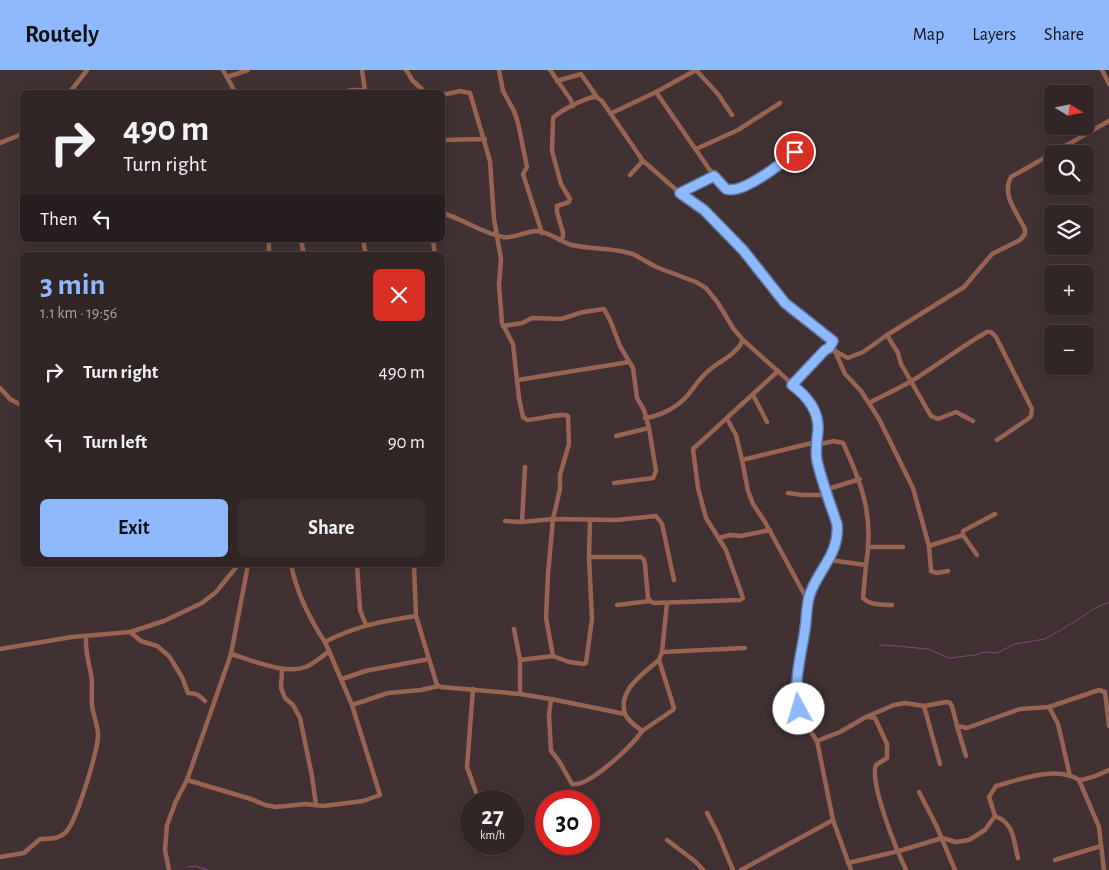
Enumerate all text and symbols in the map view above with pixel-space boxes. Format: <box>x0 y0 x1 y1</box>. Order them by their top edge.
text: Routely <box>25 23 99 47</box>
text: Map <box>913 26 944 44</box>
text: Layers <box>972 26 1016 44</box>
text: Share <box>1044 26 1084 44</box>
north arrow <box>1044 85 1094 135</box>
map controls <box>1044 85 1094 375</box>
icon: right <box>40 110 105 175</box>
text: 490 m <box>123 112 209 147</box>
pin <box>774 131 816 173</box>
icon: arrive <box>781 138 809 166</box>
button: search <box>1044 145 1094 195</box>
text: Turn right <box>123 153 207 175</box>
icon: left <box>88 205 116 233</box>
button: layers <box>1044 205 1094 255</box>
text: Then <box>40 210 78 229</box>
button: + <box>1044 265 1094 315</box>
button: close <box>373 269 425 321</box>
text: 3 min <box>40 270 105 300</box>
text: 1.1 km · 19:56 <box>40 305 117 321</box>
button: − <box>1044 325 1094 375</box>
icon: right <box>40 358 68 386</box>
text: Turn right <box>83 363 158 382</box>
text: 490 m <box>379 363 425 382</box>
icon: left <box>40 428 68 456</box>
text: Turn left <box>83 433 147 452</box>
text: 90 m <box>388 433 425 452</box>
button: Exit <box>40 499 228 557</box>
button: Share <box>238 499 425 557</box>
position arrow <box>772 682 824 734</box>
speed limit sign: 30 <box>535 790 600 855</box>
text: 27 <box>481 804 504 829</box>
text: km/h <box>480 829 505 841</box>

